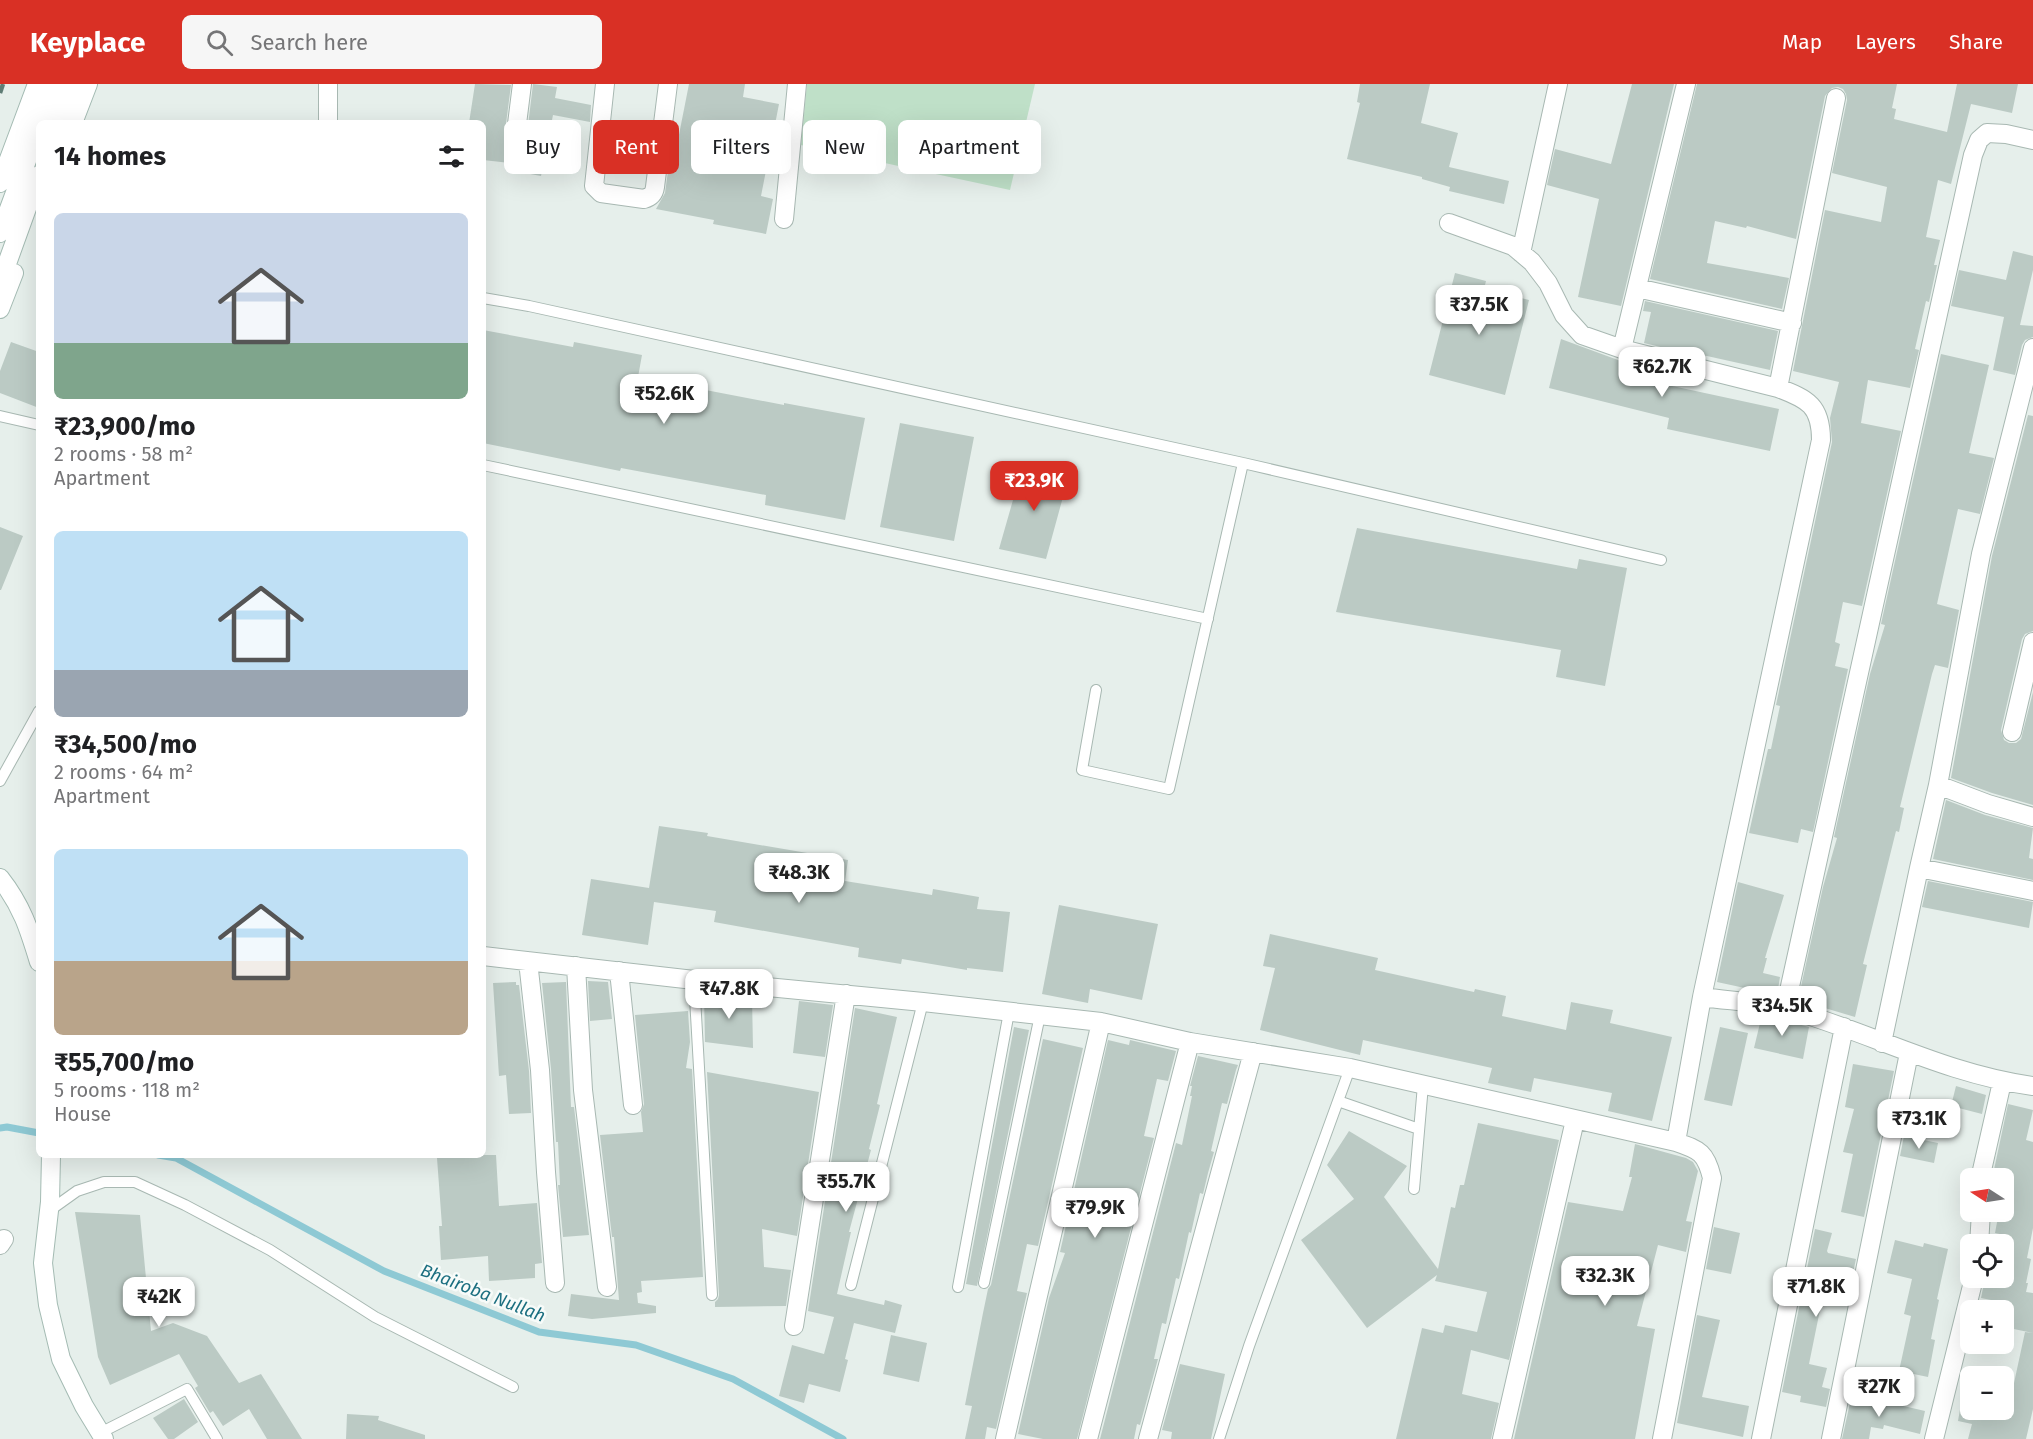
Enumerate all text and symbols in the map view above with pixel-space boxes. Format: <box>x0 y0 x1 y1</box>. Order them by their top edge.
search box <box>182 15 602 69</box>
text: Keyplace <box>30 26 146 59</box>
icon: search <box>203 26 236 59</box>
text: Search here <box>251 29 368 56</box>
text: Map <box>1782 29 1822 55</box>
text: Layers <box>1855 29 1916 55</box>
text: Share <box>1949 29 2003 55</box>
chip: Buy <box>504 120 581 174</box>
chip: Rent <box>593 120 679 174</box>
chip: Filters <box>691 120 791 174</box>
chip: New <box>803 120 886 174</box>
chip: Apartment <box>898 120 1041 174</box>
icon: filters <box>435 140 468 173</box>
text: 14 homes <box>54 141 166 172</box>
icon: home <box>207 252 315 360</box>
pin: ₹37.5K <box>1430 285 1528 336</box>
text: ₹37.5K <box>1450 292 1508 316</box>
pin: ₹62.7K <box>1613 347 1711 398</box>
text: ₹62.7K <box>1633 354 1692 378</box>
pin: ₹52.6K <box>615 374 713 425</box>
text: ₹52.6K <box>634 381 694 405</box>
text: ₹23,900/mo <box>54 411 195 442</box>
text: 2 rooms · 58 m² <box>54 442 193 466</box>
pin: ₹23.9K <box>985 461 1083 512</box>
text: Apartment <box>54 466 150 490</box>
text: ₹23.9K <box>1004 468 1064 492</box>
icon: home <box>207 570 315 678</box>
text: ₹34,500/mo <box>54 729 197 760</box>
text: 2 rooms · 64 m² <box>54 760 193 784</box>
text: Apartment <box>54 784 150 808</box>
pin: ₹48.3K <box>750 853 848 904</box>
text: ₹48.3K <box>768 860 830 884</box>
icon: home <box>207 888 315 996</box>
pin: ₹47.8K <box>680 969 778 1020</box>
text: ₹47.8K <box>699 976 759 1000</box>
pin: ₹34.5K <box>1733 986 1831 1037</box>
text: ₹34.5K <box>1752 993 1812 1017</box>
text: ₹55,700/mo <box>54 1047 194 1078</box>
text: 5 rooms · 118 m² <box>54 1078 200 1102</box>
pin: ₹73.1K <box>1870 1099 1968 1150</box>
text: House <box>54 1102 111 1126</box>
text: ₹73.1K <box>1891 1106 1947 1130</box>
pin: ₹55.7K <box>797 1162 895 1213</box>
north arrow <box>1960 1168 2014 1222</box>
map controls <box>1960 1168 2014 1420</box>
text: ₹55.7K <box>817 1169 876 1193</box>
pin: ₹79.9K <box>1046 1188 1144 1239</box>
text: ₹79.9K <box>1065 1195 1125 1219</box>
button: locate <box>1960 1234 2014 1288</box>
pin: ₹32.3K <box>1556 1256 1654 1307</box>
water label: Bhairoba Nullah <box>417 1259 549 1327</box>
text: ₹32.3K <box>1575 1263 1635 1287</box>
pin: ₹71.8K <box>1767 1267 1865 1318</box>
text: ₹71.8K <box>1787 1274 1845 1298</box>
pin: ₹42K <box>123 1277 195 1328</box>
text: ₹42K <box>137 1284 181 1308</box>
button: + <box>1960 1300 2014 1354</box>
button: − <box>1960 1366 2014 1420</box>
pin: ₹27K <box>1843 1367 1915 1418</box>
text: ₹27K <box>1858 1374 1901 1398</box>

